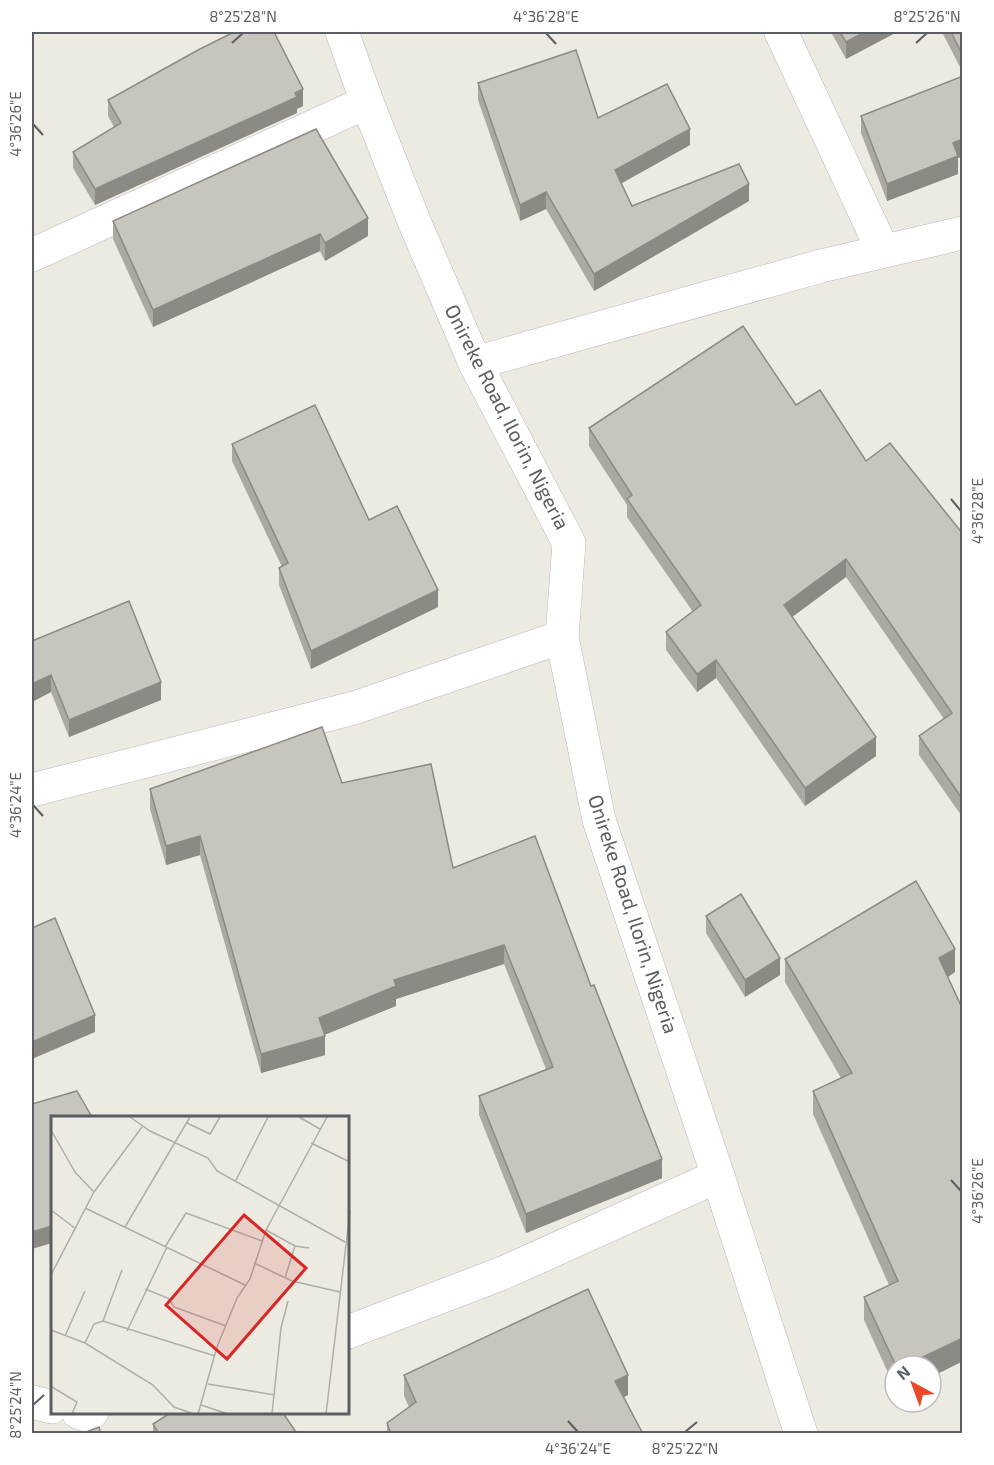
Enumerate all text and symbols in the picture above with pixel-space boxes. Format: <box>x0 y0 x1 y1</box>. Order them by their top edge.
text: 8°25'28"N <box>209 7 277 25</box>
text: 4°36'28"E <box>513 7 579 25</box>
text: 8°25'26"N <box>893 7 961 25</box>
text: 4°36'26"E <box>6 91 24 157</box>
street label: Onireke Road, Ilorin, Nigeria <box>441 300 575 533</box>
text: 4°36'28"E <box>968 478 986 544</box>
text: 4°36'24"E <box>6 772 24 838</box>
street label: Onireke Road, Ilorin, Nigeria <box>584 791 684 1036</box>
inset map <box>51 1116 350 1414</box>
text: 4°36'26"E <box>968 1158 986 1224</box>
north arrow <box>883 1354 943 1414</box>
text: N <box>892 1361 913 1383</box>
text: 8°25'24"N <box>6 1371 24 1439</box>
text: 4°36'24"E <box>545 1439 611 1457</box>
text: 8°25'22"N <box>652 1439 718 1457</box>

